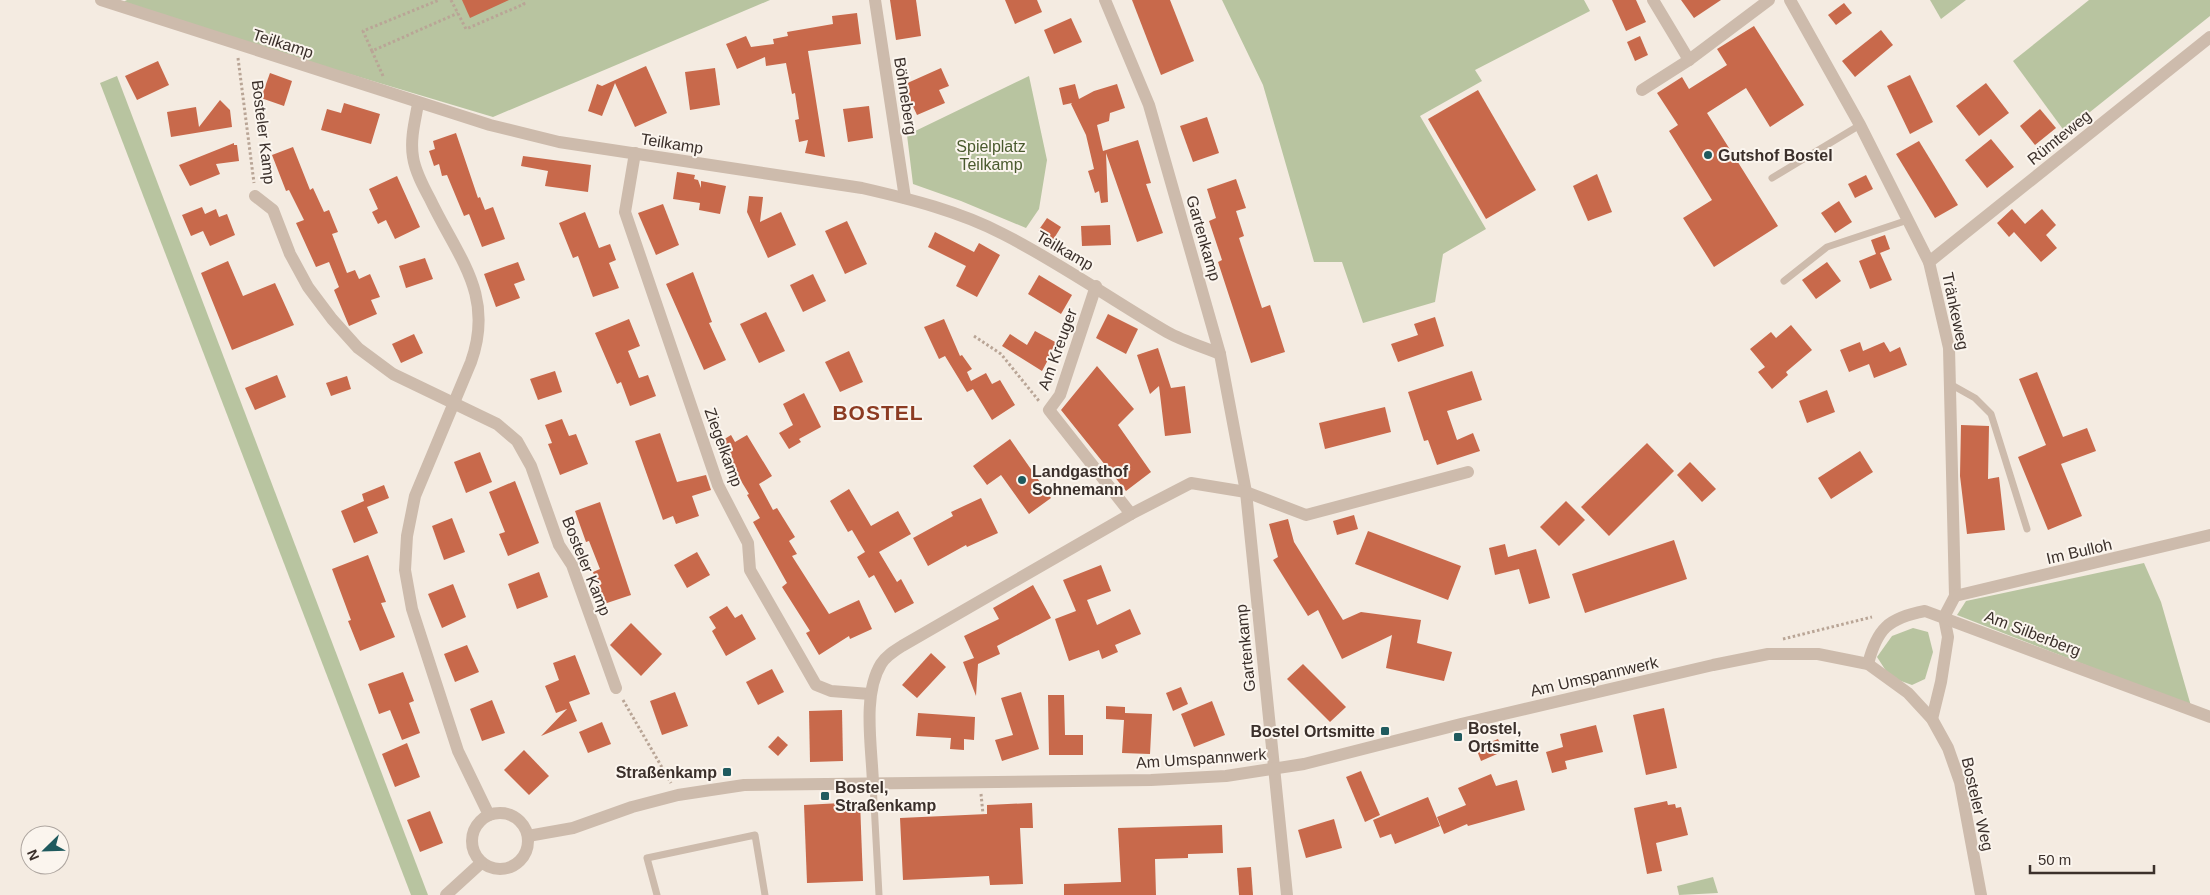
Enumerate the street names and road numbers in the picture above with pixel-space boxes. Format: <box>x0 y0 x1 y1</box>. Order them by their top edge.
street label: Teilkamp <box>250 26 316 61</box>
street label: Böhneberg <box>891 56 920 136</box>
street label: Bosteler Kamp <box>249 79 278 185</box>
street label: Rümteweg <box>2024 107 2094 168</box>
street label: Teilkamp <box>639 130 705 157</box>
street label: Gartenkamp <box>1183 193 1224 283</box>
street label: Teilkamp <box>1033 227 1096 274</box>
street label: Tränkeweg <box>1939 271 1972 351</box>
street label: Am Kreuger <box>1035 306 1080 392</box>
street label: Ziegelkamp <box>701 405 746 489</box>
street label: Bosteler Kamp <box>559 514 614 618</box>
street label: Im Bulloh <box>2045 536 2114 567</box>
street label: Gartenkamp <box>1232 603 1259 693</box>
street label: Am Silberberg <box>1982 607 2083 660</box>
street label: Am Umspannwerk <box>1529 653 1661 699</box>
street label: Am Umspannwerk <box>1135 745 1268 772</box>
street label: Bosteler Weg <box>1958 756 1997 853</box>

